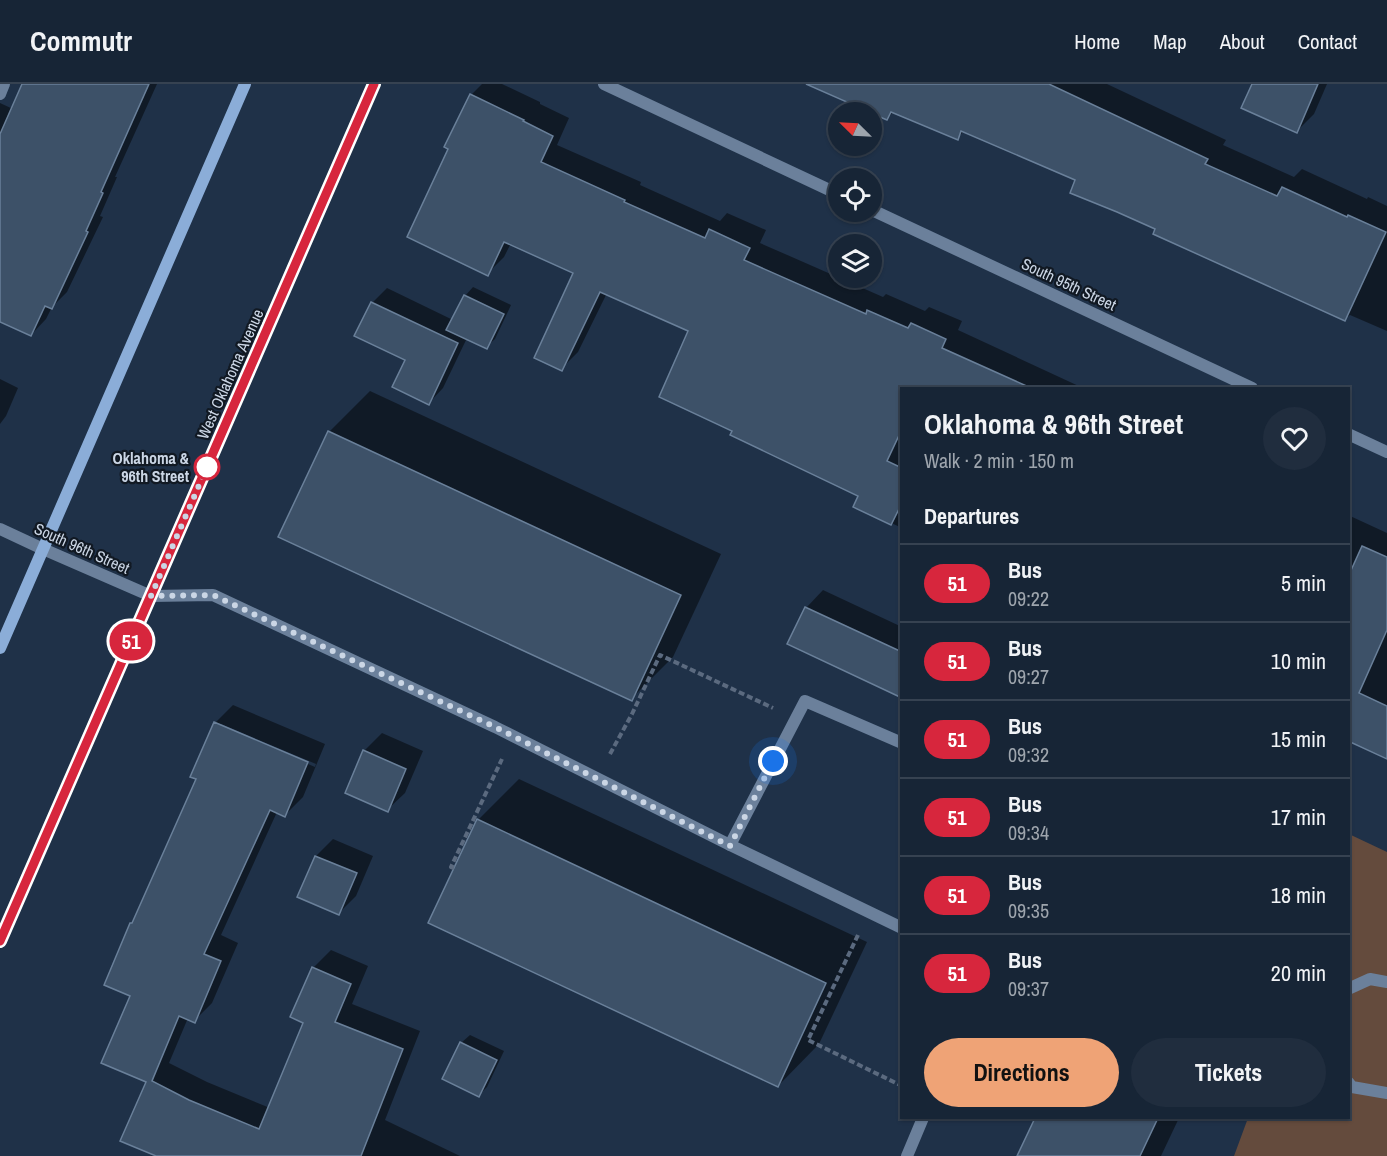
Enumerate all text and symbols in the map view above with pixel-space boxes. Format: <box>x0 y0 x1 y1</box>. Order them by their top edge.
text: Commutr <box>30 22 132 60</box>
text: Home <box>1074 27 1120 56</box>
text: Map <box>1153 27 1187 56</box>
text: About <box>1220 27 1265 56</box>
text: Contact <box>1298 27 1357 56</box>
north arrow <box>828 102 882 156</box>
map controls <box>828 102 882 288</box>
button: locate <box>828 168 882 222</box>
button: layers <box>828 234 882 288</box>
street label: South 95th Street <box>1018 252 1120 316</box>
street label: West Oklahoma Avenue <box>191 305 269 443</box>
text: Oklahoma & 96th Street <box>924 405 1183 443</box>
button: heart <box>1263 407 1326 470</box>
place label: Oklahoma & 96th Street <box>112 447 190 487</box>
text: Walk · 2 min · 150 m <box>924 447 1074 474</box>
marker: Oklahoma & 96th Street <box>194 454 220 480</box>
text: Departures <box>924 501 1019 531</box>
street label: South 96th Street <box>31 517 133 579</box>
text: Bus <box>1008 555 1042 585</box>
text: 5 min <box>1281 568 1326 598</box>
text: 51 <box>947 569 967 598</box>
text: 09:22 <box>1008 585 1049 612</box>
line badge: 51 <box>104 622 158 660</box>
text: 51 <box>121 627 141 656</box>
text: Bus <box>1008 633 1042 663</box>
text: 10 min <box>1271 646 1326 676</box>
text: 51 <box>947 647 967 676</box>
text: 09:27 <box>1008 663 1049 690</box>
text: Bus <box>1008 711 1042 741</box>
text: 15 min <box>1271 724 1326 754</box>
text: 51 <box>947 725 967 754</box>
text: 09:32 <box>1008 741 1049 768</box>
your location <box>758 746 788 776</box>
text: Bus <box>1008 789 1042 819</box>
text: 17 min <box>1271 802 1326 832</box>
text: 51 <box>947 803 967 832</box>
text: 09:34 <box>1008 819 1049 846</box>
text: Bus <box>1008 867 1042 897</box>
text: 18 min <box>1271 880 1326 910</box>
text: 51 <box>947 881 967 910</box>
text: 09:35 <box>1008 897 1049 924</box>
text: Bus <box>1008 945 1042 975</box>
text: 20 min <box>1271 958 1326 988</box>
text: 51 <box>947 959 967 988</box>
text: 09:37 <box>1008 975 1049 1002</box>
button: Directions <box>924 1038 1119 1107</box>
button: Tickets <box>1131 1038 1326 1107</box>

